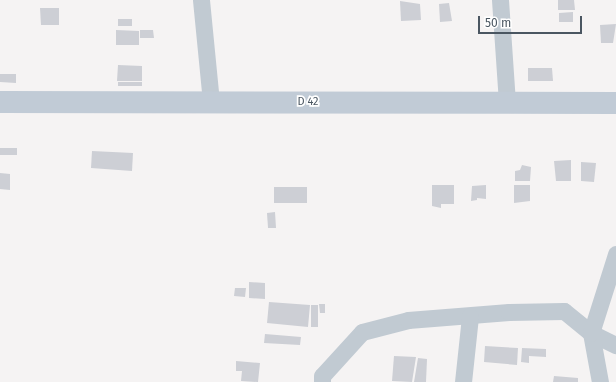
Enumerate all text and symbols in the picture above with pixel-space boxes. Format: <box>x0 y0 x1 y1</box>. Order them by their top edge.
scale bar <box>480 8 584 34</box>
text: 50 m <box>485 16 511 30</box>
street label: D 42 <box>297 95 319 109</box>

